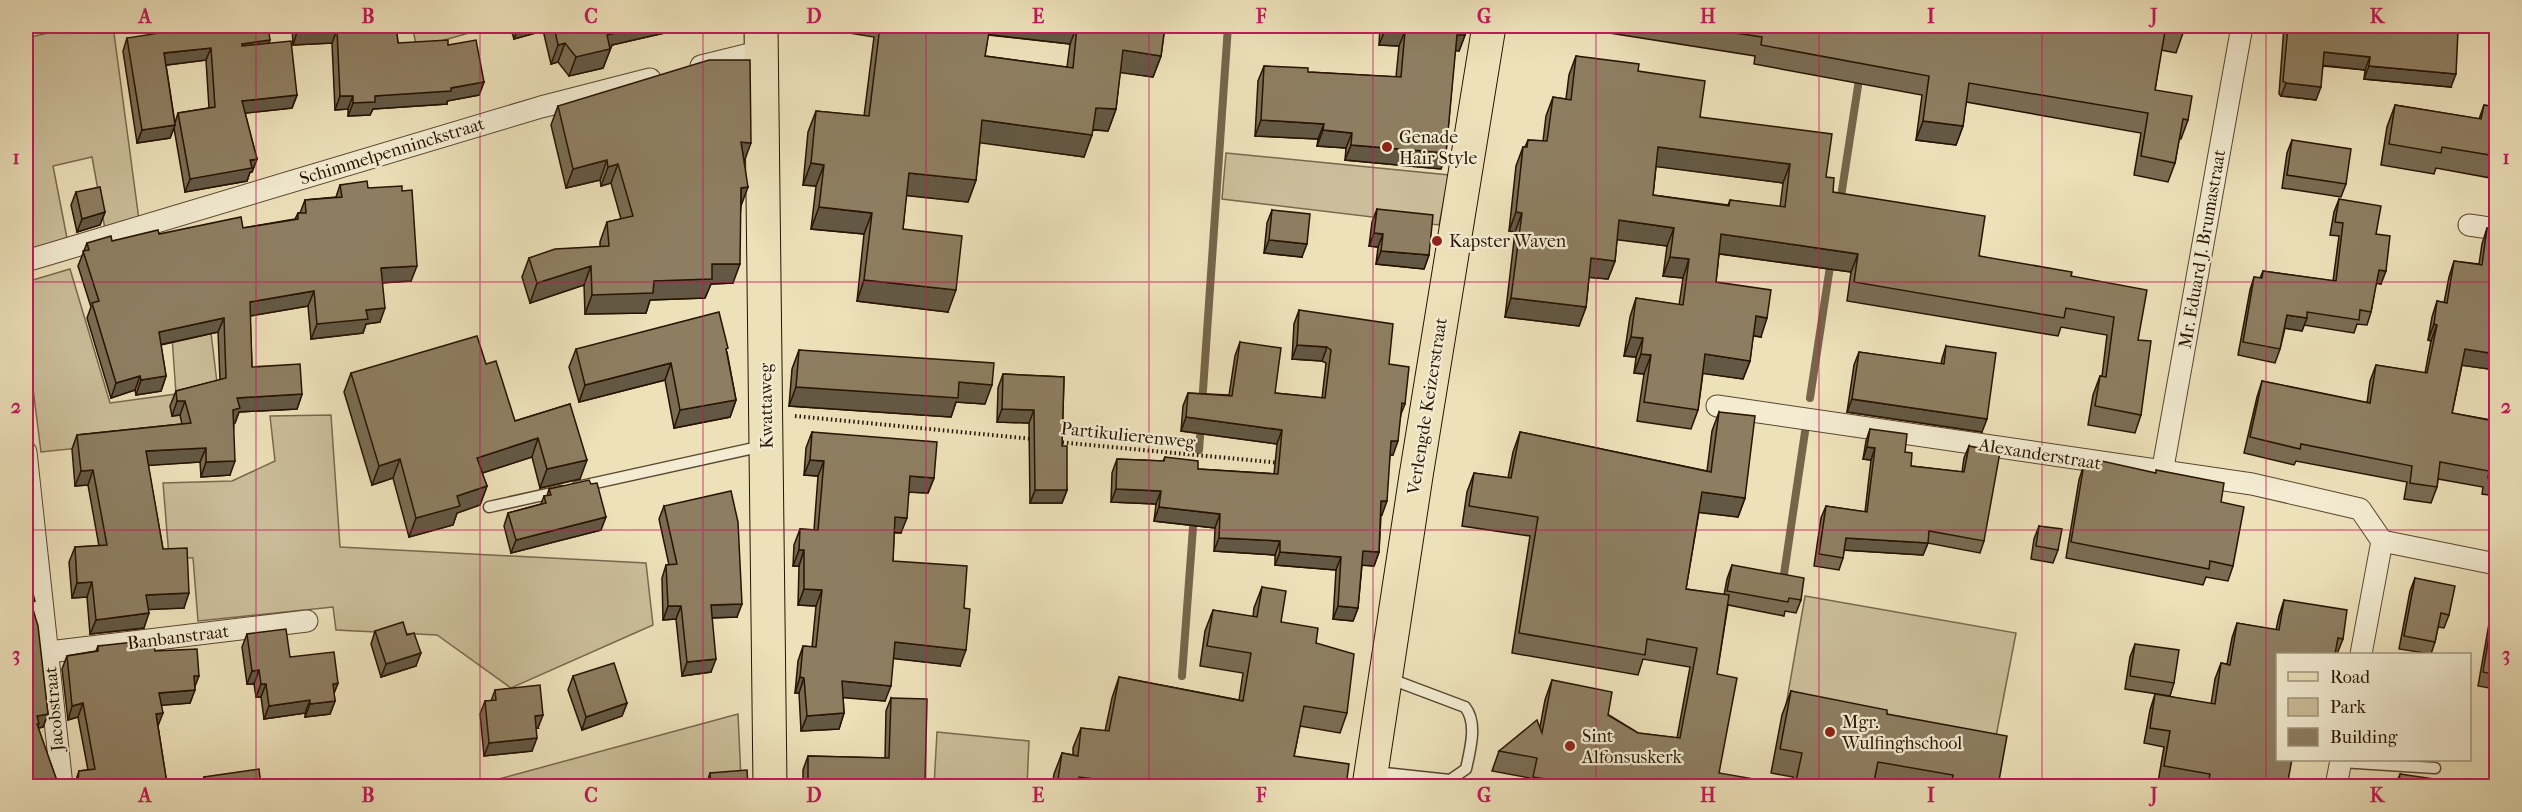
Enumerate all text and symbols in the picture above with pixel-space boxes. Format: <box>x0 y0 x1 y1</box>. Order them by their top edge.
text: A <box>137 5 153 28</box>
text: B <box>361 5 375 28</box>
text: C <box>584 5 598 28</box>
text: D <box>806 5 822 28</box>
text: E <box>1032 5 1044 28</box>
text: F <box>1255 5 1267 28</box>
text: G <box>1477 5 1491 28</box>
text: H <box>1700 5 1716 28</box>
text: I <box>1927 5 1935 28</box>
text: J <box>2148 5 2158 28</box>
text: K <box>2370 5 2386 28</box>
street label: Schimmelpenninckstraat <box>297 113 488 190</box>
place label: Genade Hair Style <box>1399 127 1477 169</box>
marker: Genade Hair Style <box>1380 140 1394 154</box>
text: 1 <box>12 146 20 169</box>
text: 1 <box>2502 146 2510 169</box>
street label: Mr. Eduard J. Brumastraat <box>2175 147 2230 350</box>
place label: Kapster Waven <box>1449 231 1567 252</box>
marker: Kapster Waven <box>1430 234 1444 248</box>
street label: Verlengde Keizerstraat <box>1403 316 1452 497</box>
street label: Kwattaweg <box>755 362 778 449</box>
text: 2 <box>11 395 21 418</box>
text: 2 <box>2501 395 2511 418</box>
street label: Partikulierenweg <box>1060 418 1197 453</box>
street label: Alexanderstraat <box>1976 434 2103 475</box>
street label: Banbanstraat <box>126 621 231 654</box>
text: 3 <box>12 643 20 666</box>
text: 3 <box>2502 643 2510 666</box>
legend <box>2276 653 2471 761</box>
street label: Jacobstraat <box>40 665 69 754</box>
text: Road <box>2330 667 2370 688</box>
text: Park <box>2330 697 2367 718</box>
place label: Mgr. Wulfinghschool <box>1841 712 1962 754</box>
marker: Mgr. Wulfinghschool <box>1823 725 1837 739</box>
place label: Sint Alfonsuskerk <box>1581 726 1683 768</box>
text: Building <box>2330 727 2398 748</box>
marker: Sint Alfonsuskerk <box>1563 739 1577 753</box>
text: A <box>137 784 153 807</box>
text: B <box>361 784 375 807</box>
text: C <box>584 784 598 807</box>
text: D <box>806 784 822 807</box>
text: E <box>1032 784 1044 807</box>
text: F <box>1255 784 1267 807</box>
text: G <box>1477 784 1491 807</box>
text: H <box>1700 784 1716 807</box>
text: I <box>1927 784 1935 807</box>
text: J <box>2148 784 2158 807</box>
text: K <box>2370 784 2386 807</box>

